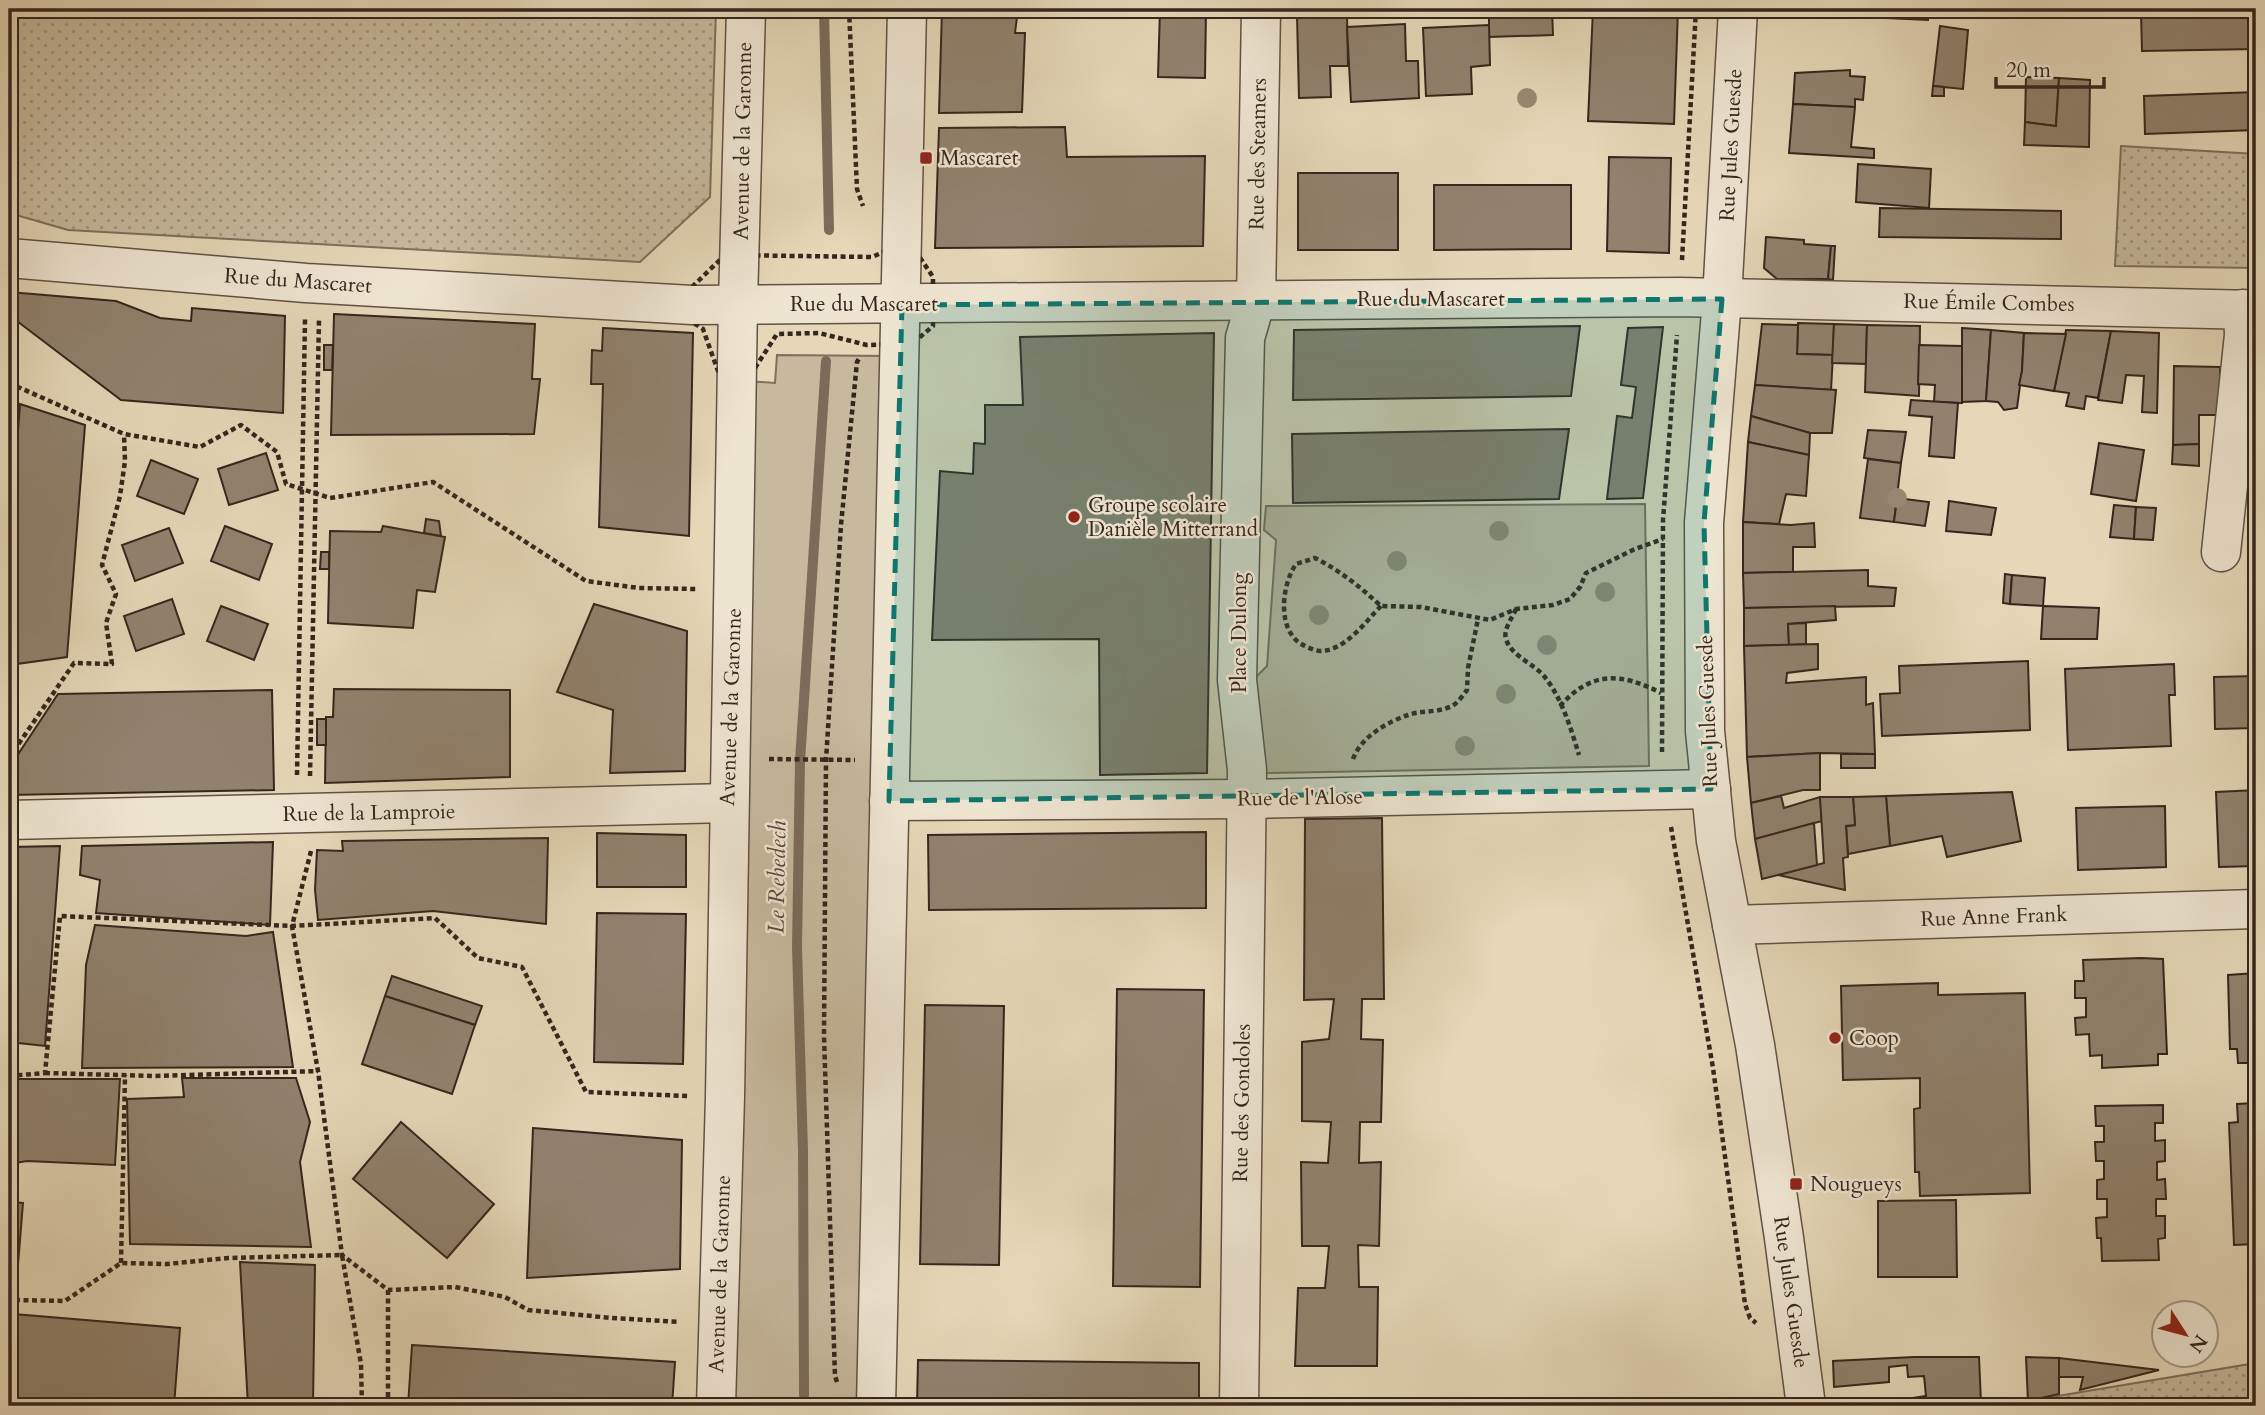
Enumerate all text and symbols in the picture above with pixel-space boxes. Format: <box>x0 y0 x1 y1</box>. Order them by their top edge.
street label: Avenue de la Garonne <box>727 42 759 240</box>
scale bar <box>1996 46 2104 90</box>
text: 20 m <box>2006 56 2051 85</box>
street label: Rue Jules Guesde <box>1713 68 1749 222</box>
street label: Rue des Steamers <box>1242 78 1274 230</box>
place label: Mascaret <box>940 144 1019 173</box>
marker: Mascaret <box>918 150 934 166</box>
street label: Rue du Mascaret <box>223 261 373 301</box>
street label: Rue du Mascaret <box>1357 285 1505 314</box>
street label: Rue Émile Combes <box>1903 287 2075 319</box>
street label: Rue du Mascaret <box>790 290 938 319</box>
place label: Groupe scolaire Danièle Mitterrand <box>1088 491 1258 544</box>
marker: Groupe scolaire Danièle Mitterrand <box>1066 509 1082 525</box>
street label: Place Dulong <box>1225 572 1254 693</box>
street label: Avenue de la Garonne <box>713 607 749 807</box>
street label: Rue Jules Guesde <box>1691 634 1725 788</box>
street label: Rue de l'Alose <box>1237 782 1363 814</box>
street label: Rue de la Lamproie <box>282 797 456 829</box>
water label: Le Rebedech <box>761 820 793 934</box>
street label: Rue Anne Frank <box>1920 900 2069 934</box>
street label: Rue des Gondoles <box>1226 1023 1258 1183</box>
place label: Coop <box>1849 1024 1899 1053</box>
marker: Coop <box>1827 1030 1843 1046</box>
place label: Nougueys <box>1810 1170 1902 1199</box>
street label: Avenue de la Garonne <box>702 1174 738 1374</box>
marker: Nougueys <box>1788 1176 1804 1192</box>
street label: Rue Jules Guesde <box>1766 1214 1816 1370</box>
north arrow <box>2150 1300 2220 1370</box>
text: N <box>2182 1329 2213 1358</box>

